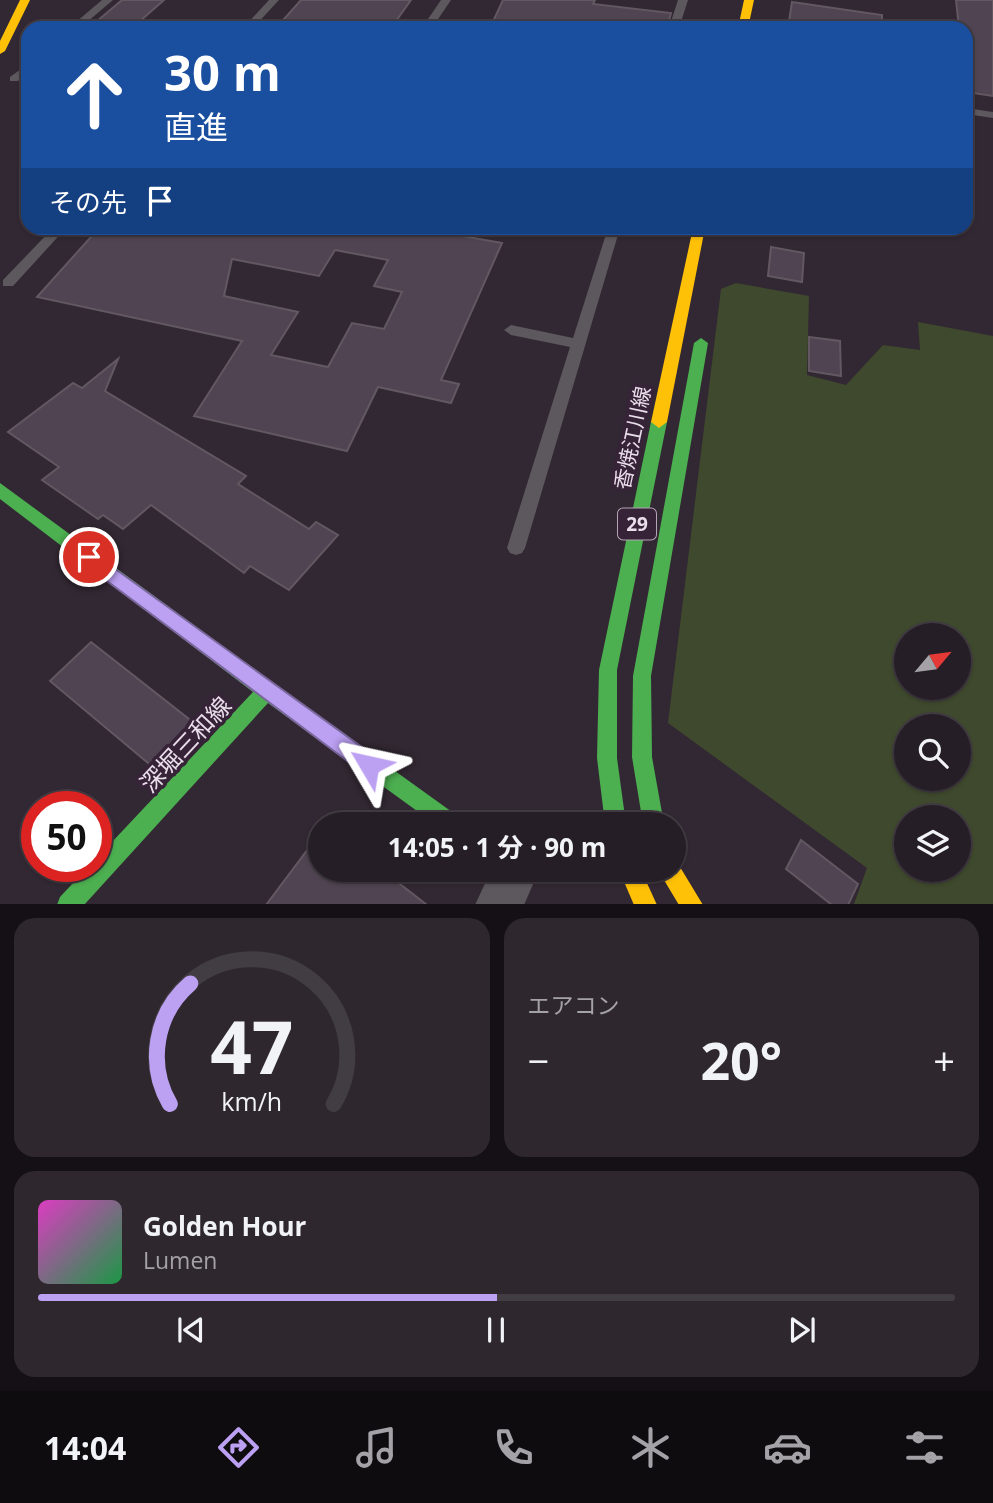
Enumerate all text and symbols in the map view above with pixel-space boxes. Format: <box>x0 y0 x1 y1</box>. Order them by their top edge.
text: 30 m <box>164 39 281 105</box>
icon: ahead <box>49 49 140 140</box>
text: 直進 <box>164 105 228 148</box>
icon: arrive <box>141 182 179 220</box>
text: その先 <box>49 184 127 220</box>
street label: 香焼江川線 <box>607 384 657 492</box>
road number: 29 <box>618 509 656 540</box>
pin <box>59 527 119 587</box>
icon: arrive <box>70 538 108 576</box>
north arrow <box>894 623 971 700</box>
map controls <box>894 623 971 882</box>
street label: 深堀三和線 <box>132 689 238 799</box>
button: search <box>894 714 971 791</box>
position arrow <box>332 728 406 802</box>
speed limit sign: 50 <box>21 791 112 882</box>
button: layers <box>894 805 971 882</box>
text: 14:05 · 1 分 · 90 m <box>388 829 606 865</box>
text: エアコン <box>528 989 620 1021</box>
text: 47 <box>210 996 293 1095</box>
text: 20° <box>700 1024 782 1095</box>
text: − <box>528 1034 549 1086</box>
text: + <box>933 1034 955 1086</box>
text: km/h <box>221 1083 282 1117</box>
text: Golden Hour <box>143 1208 306 1244</box>
text: Lumen <box>143 1244 217 1276</box>
icon: previous <box>172 1311 210 1349</box>
icon: pause <box>477 1311 515 1349</box>
icon: next <box>783 1311 821 1349</box>
icon: directions <box>214 1423 263 1472</box>
icon: music <box>352 1423 401 1472</box>
icon: phone <box>489 1423 538 1472</box>
icon: climate <box>626 1423 675 1472</box>
icon: car <box>763 1423 812 1472</box>
icon: filters <box>900 1423 949 1472</box>
text: 14:04 <box>44 1426 126 1469</box>

